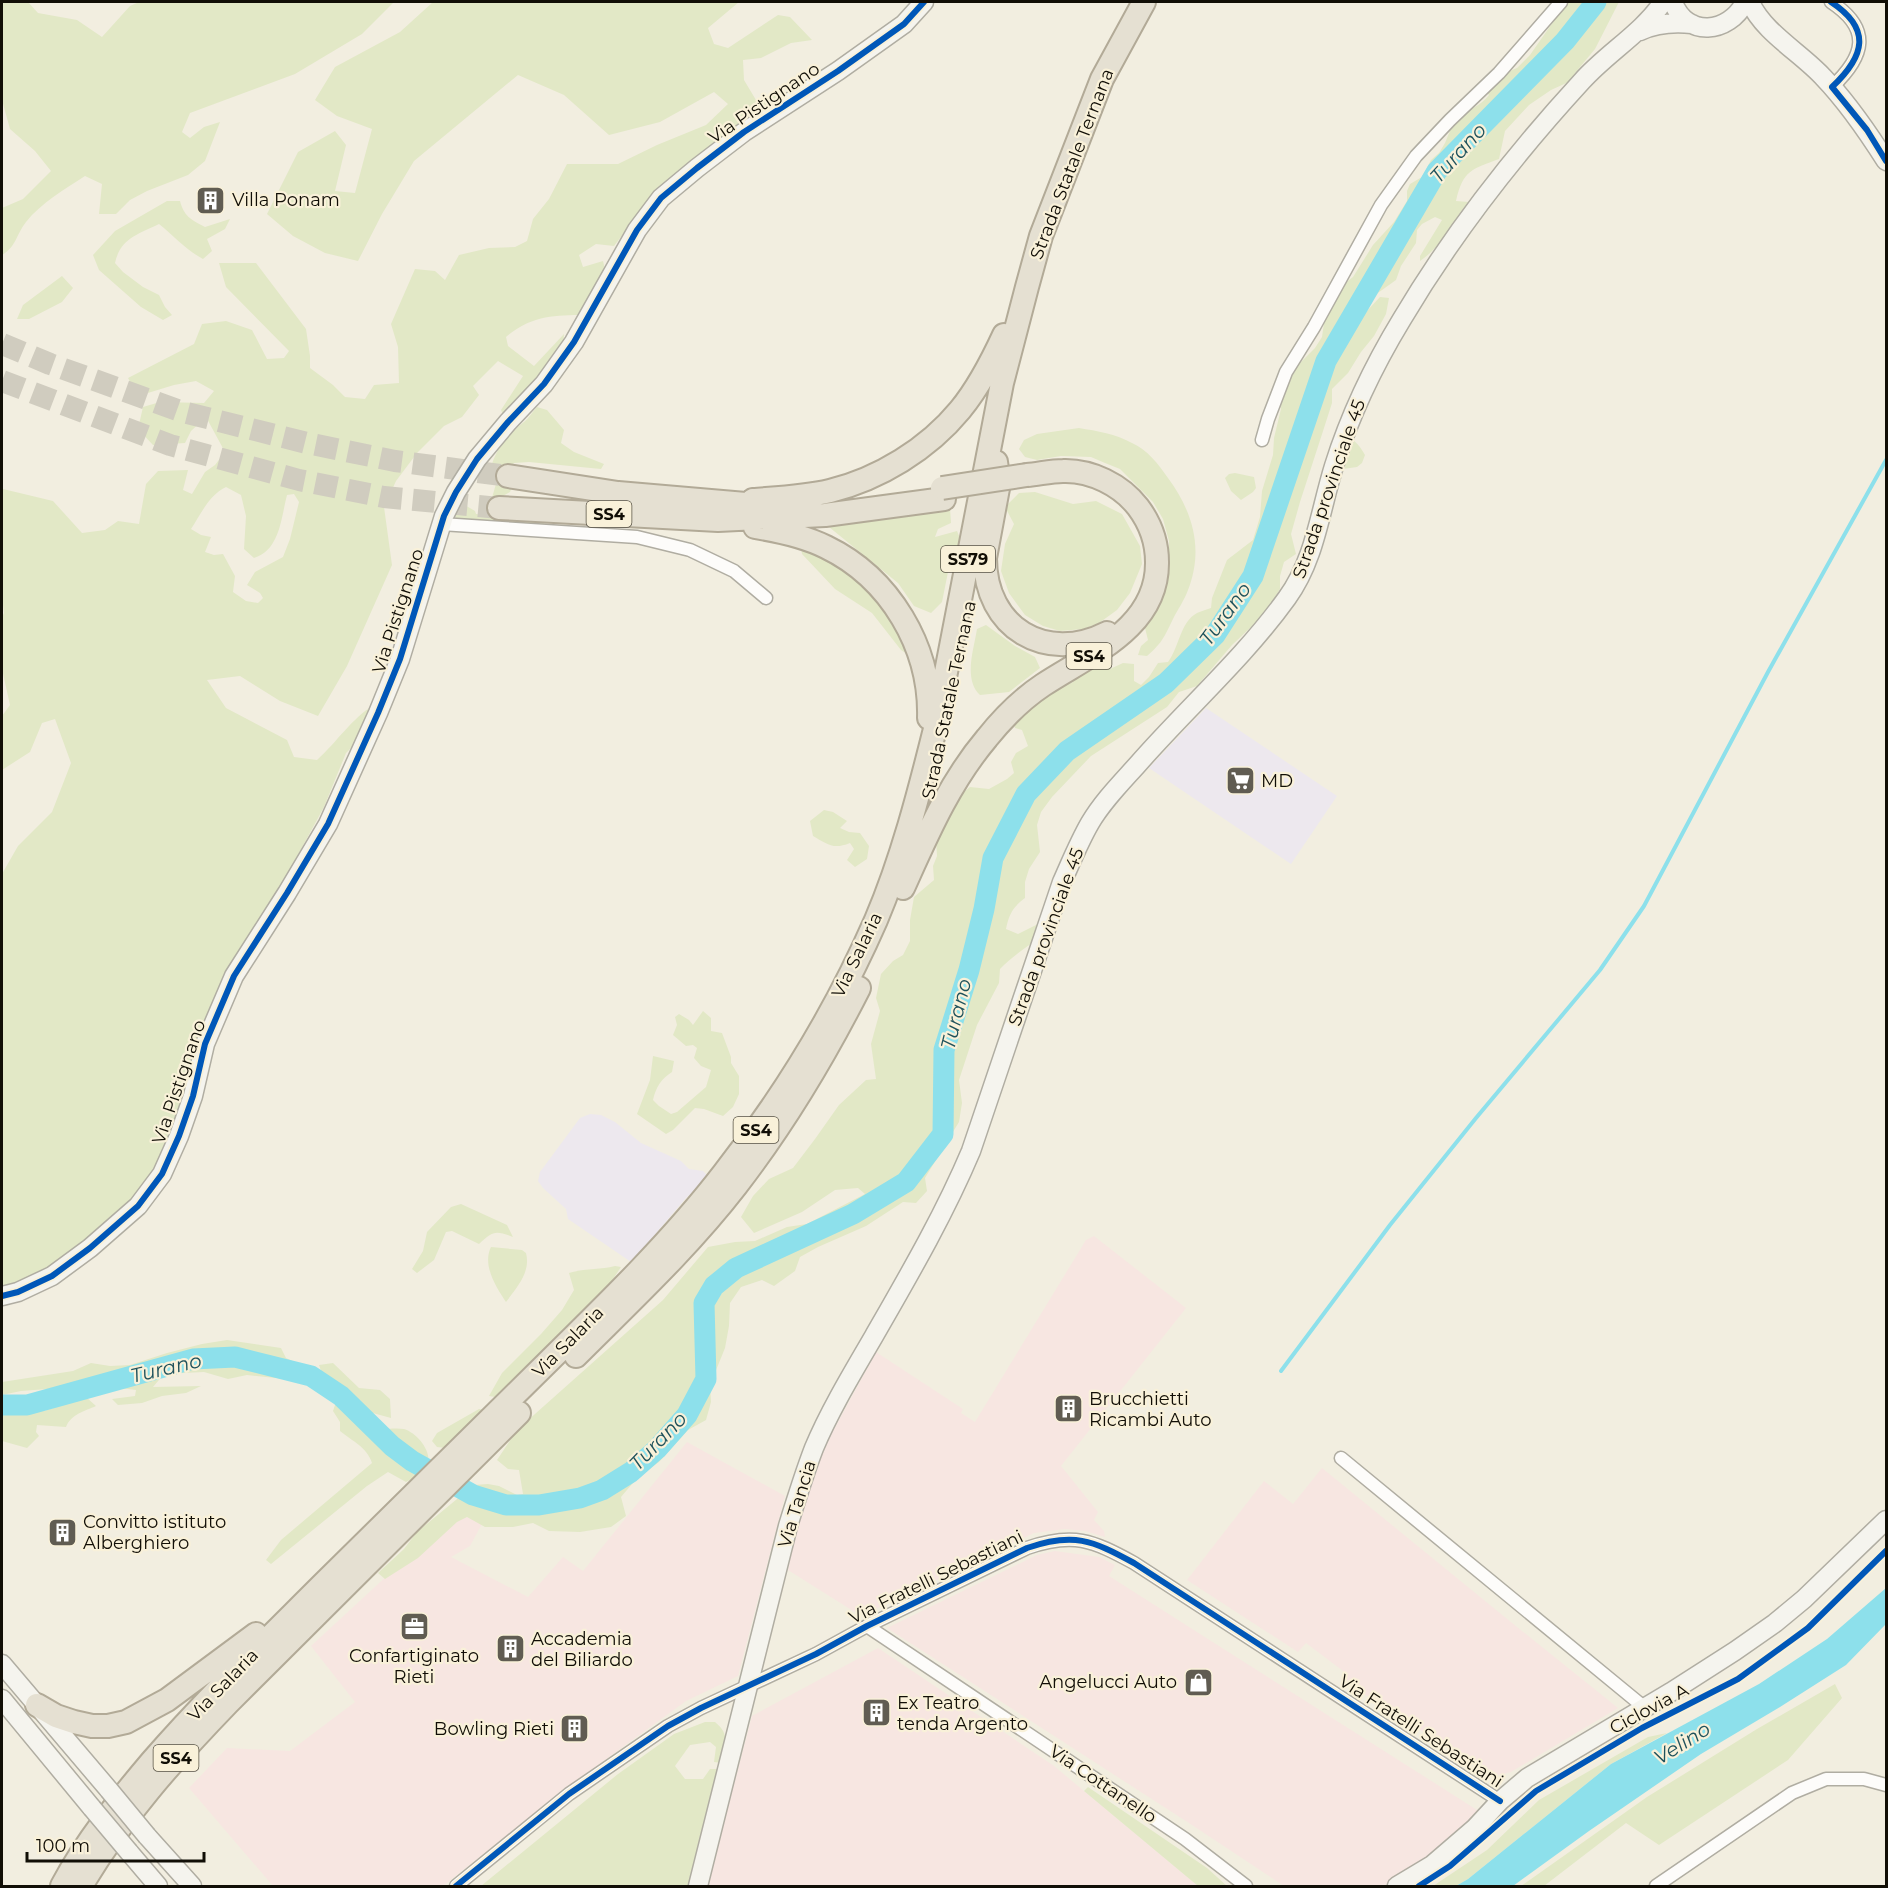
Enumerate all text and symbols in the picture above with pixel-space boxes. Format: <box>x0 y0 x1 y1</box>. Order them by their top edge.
street label: Via Pistignano <box>704 58 824 148</box>
street label: Strada Statale Ternana <box>1025 66 1119 262</box>
water label: Turano <box>1425 118 1491 188</box>
building icon: Villa Ponam <box>195 184 227 216</box>
place label: Villa Ponam <box>232 189 340 211</box>
street label: Strada provinciale 45 <box>1288 397 1370 581</box>
road number: SS4 <box>586 501 632 527</box>
street label: Via Pistignano <box>367 546 429 676</box>
road number: SS79 <box>941 546 995 572</box>
water label: Turano <box>1194 578 1256 650</box>
street label: Strada Statale Ternana <box>917 599 981 801</box>
road number: SS4 <box>1066 643 1112 669</box>
supermarket icon: MD <box>1224 765 1256 797</box>
place label: MD <box>1261 770 1293 792</box>
street label: Strada provinciale 45 <box>1004 845 1088 1029</box>
street label: Via Salaria <box>827 909 887 1001</box>
water label: Turano <box>936 976 976 1052</box>
street label: Via Pistignano <box>147 1017 211 1147</box>
road number: SS4 <box>734 1117 778 1143</box>
street label: Via Salaria <box>528 1302 608 1382</box>
water label: Turano <box>128 1348 204 1388</box>
place label: Brucchietti Ricambi Auto <box>1089 1388 1212 1431</box>
building icon: Brucchietti Ricambi Auto <box>1052 1393 1084 1425</box>
water label: Turano <box>624 1407 692 1475</box>
street label: Via Tancia <box>773 1458 821 1550</box>
place label: Convitto istituto Alberghiero <box>83 1511 226 1554</box>
building icon: Convitto istituto Alberghiero <box>46 1516 78 1548</box>
street label: Via Fratelli Sebastiani <box>845 1525 1027 1629</box>
office icon: Confartiginato Rieti <box>398 1611 430 1643</box>
place label: Accademia del Biliardo <box>531 1628 633 1671</box>
building icon: Accademia del Biliardo <box>494 1633 526 1665</box>
street label: Via Salaria <box>183 1644 263 1726</box>
place label: Confartiginato Rieti <box>349 1645 479 1688</box>
shop icon: Angelucci Auto <box>1182 1666 1214 1698</box>
street label: Via Fratelli Sebastiani <box>1335 1670 1507 1792</box>
place label: Angelucci Auto <box>1039 1671 1177 1693</box>
street label: Ciclovia A <box>1606 1679 1692 1739</box>
place label: Ex Teatro tenda Argento <box>897 1692 1028 1735</box>
building icon: Ex Teatro tenda Argento <box>860 1697 892 1729</box>
building icon: Bowling Rieti <box>559 1713 591 1745</box>
water label: Velino <box>1649 1716 1715 1770</box>
place label: Bowling Rieti <box>434 1718 554 1740</box>
street label: Via Cottanello <box>1045 1740 1161 1828</box>
road number: SS4 <box>154 1745 198 1771</box>
scale bar <box>27 1825 204 1863</box>
text: 100 m <box>36 1835 90 1857</box>

